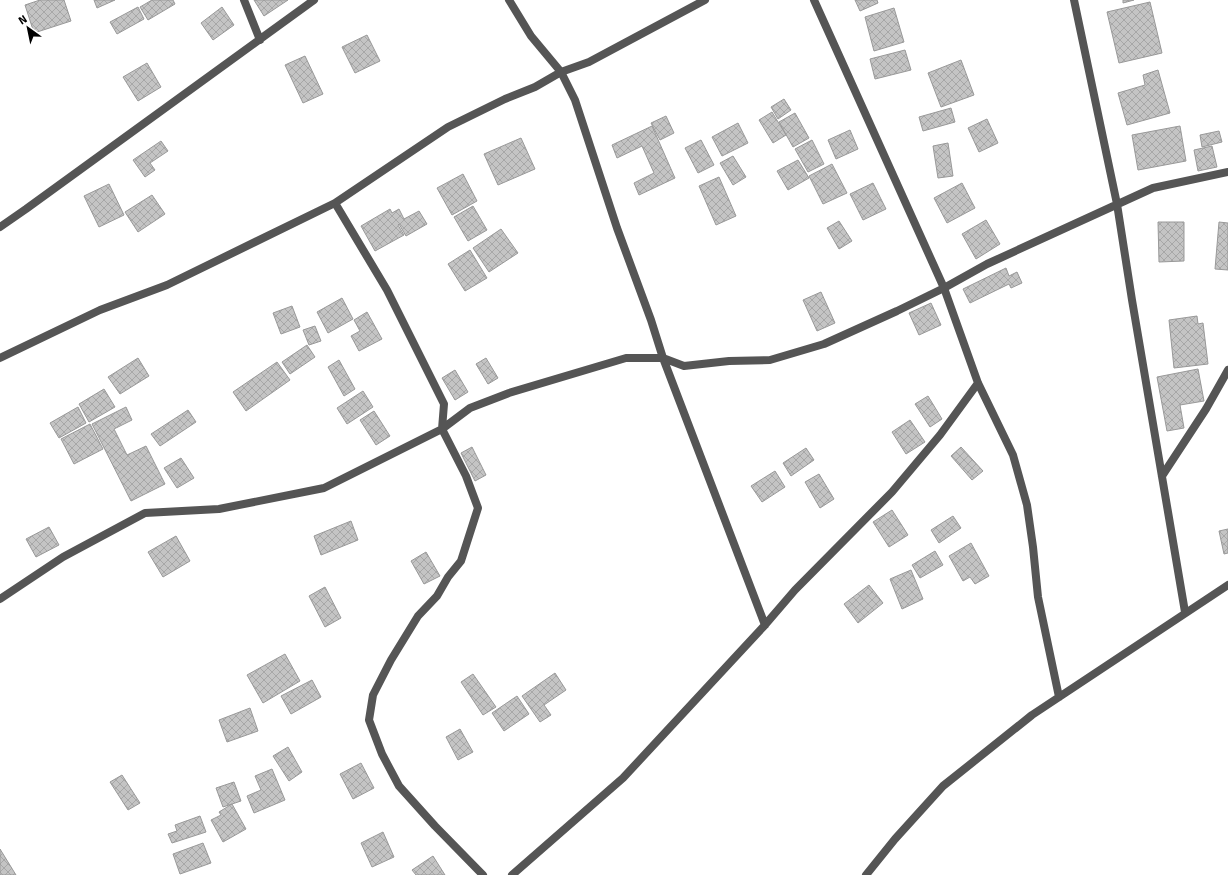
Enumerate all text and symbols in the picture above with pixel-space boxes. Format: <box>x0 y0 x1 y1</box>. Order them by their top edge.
north arrow <box>8 8 48 48</box>
text: N <box>16 12 30 28</box>

